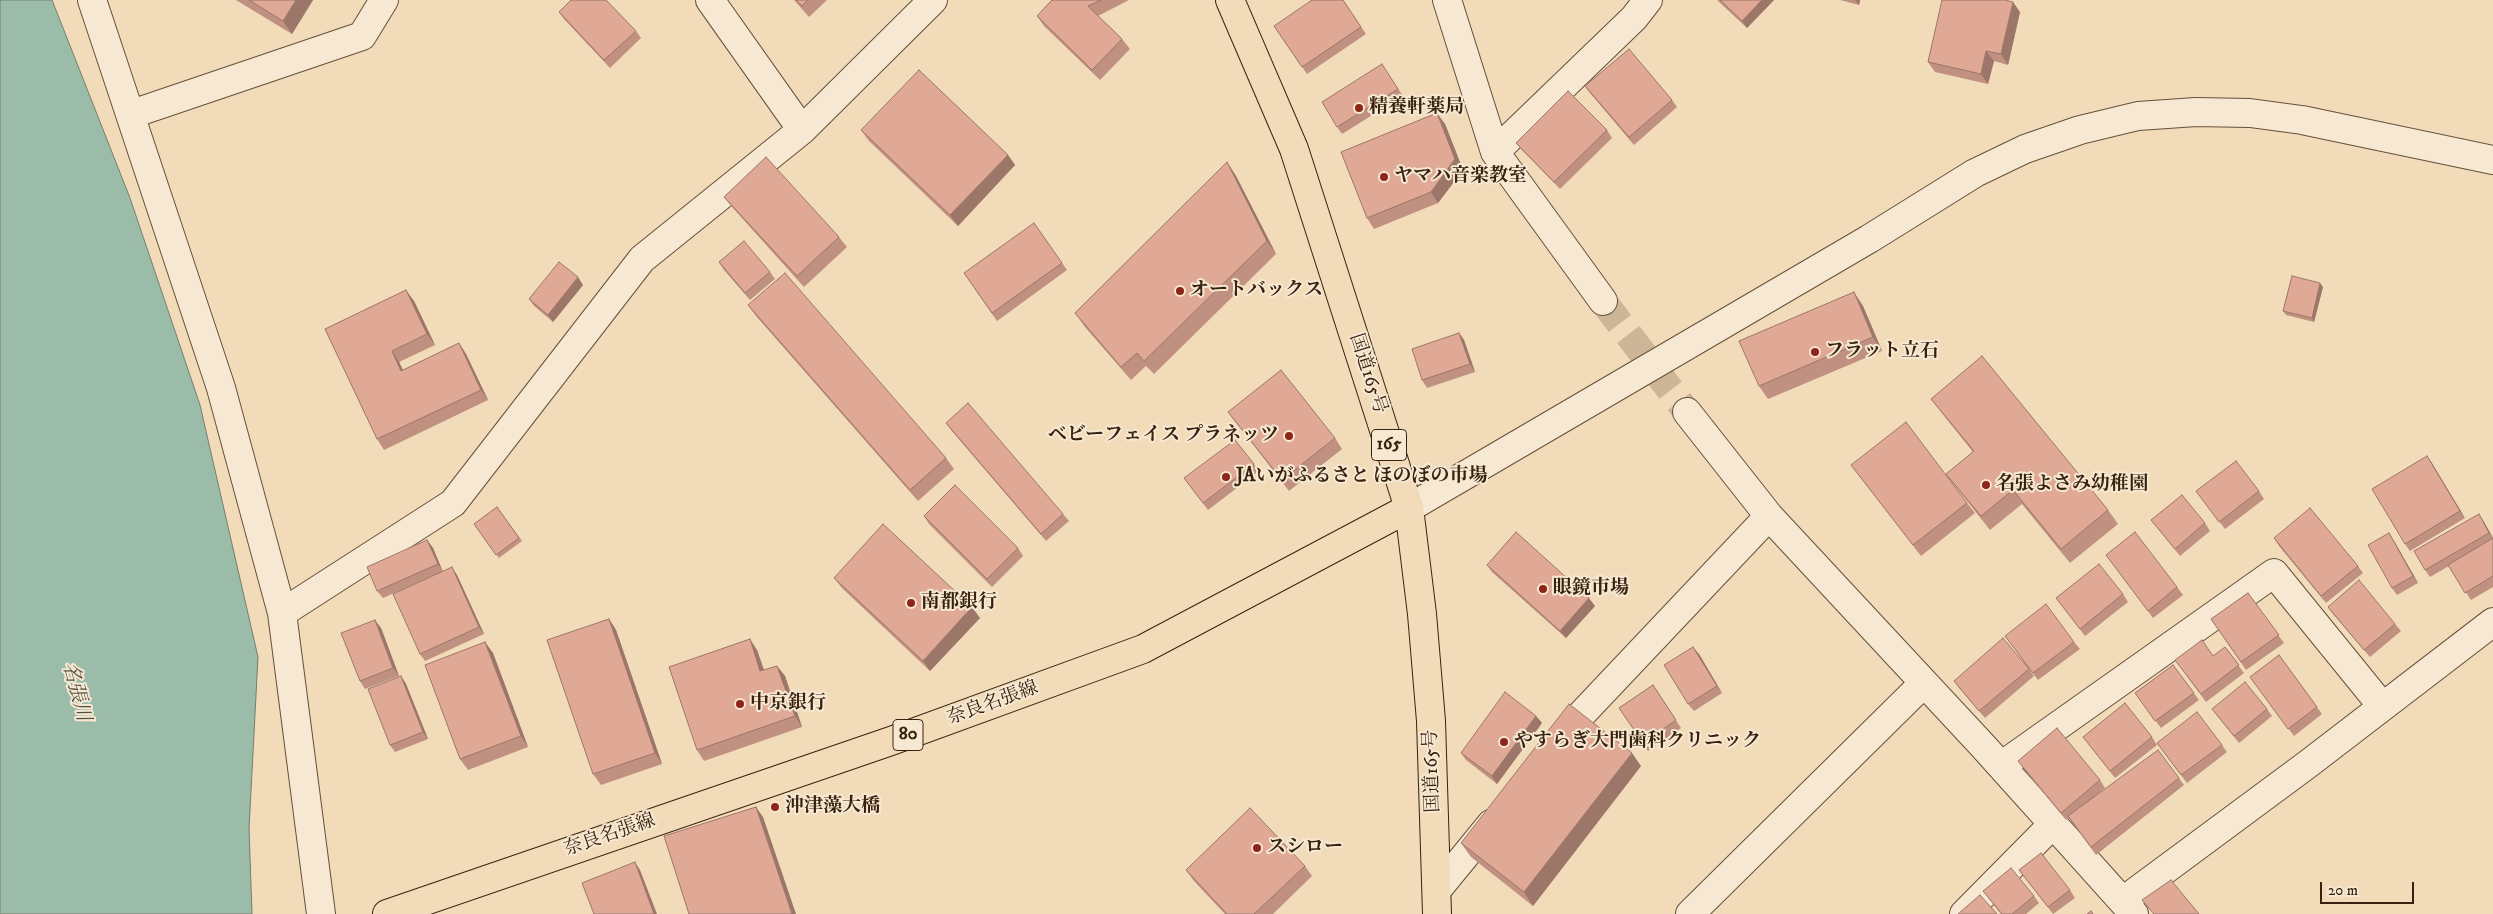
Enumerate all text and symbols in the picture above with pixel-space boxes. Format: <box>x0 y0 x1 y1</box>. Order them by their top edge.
place label: 精養軒薬局 <box>1369 97 1464 119</box>
marker: 精養軒薬局 <box>1353 102 1365 114</box>
place label: ヤマハ音楽教室 <box>1394 166 1527 188</box>
marker: ヤマハ音楽教室 <box>1378 171 1390 183</box>
place label: オートバックス <box>1190 280 1323 302</box>
marker: オートバックス <box>1174 285 1186 297</box>
street label: 国道165号 <box>1343 331 1391 417</box>
place label: フラット立石 <box>1825 341 1939 363</box>
marker: フラット立石 <box>1809 346 1821 358</box>
place label: ベビーフェイス プラネッツ <box>1048 425 1279 447</box>
marker: ベビーフェイス プラネッツ <box>1283 430 1295 442</box>
road number: 165 <box>1372 430 1406 460</box>
place label: JAいがふるさと ほのぼの市場 <box>1236 466 1487 488</box>
marker: JAいがふるさと ほのぼの市場 <box>1220 471 1232 483</box>
place label: 名張よさみ幼稚園 <box>1996 474 2148 496</box>
marker: 名張よさみ幼稚園 <box>1980 479 1992 491</box>
place label: 眼鏡市場 <box>1553 578 1629 600</box>
marker: 眼鏡市場 <box>1537 583 1549 595</box>
place label: 南都銀行 <box>921 592 997 614</box>
marker: 南都銀行 <box>905 597 917 609</box>
water label: 名張川 <box>56 660 94 724</box>
street label: 奈良名張線 <box>944 677 1042 731</box>
place label: 中京銀行 <box>750 693 826 715</box>
marker: 中京銀行 <box>734 698 746 710</box>
road number: 80 <box>893 720 923 750</box>
street label: 国道165号 <box>1420 729 1446 813</box>
place label: やすらぎ大門歯科クリニック <box>1514 731 1761 753</box>
marker: やすらぎ大門歯科クリニック <box>1498 736 1510 748</box>
place label: 沖津藻大橋 <box>785 796 880 818</box>
marker: 沖津藻大橋 <box>769 801 781 813</box>
street label: 奈良名張線 <box>561 810 659 862</box>
place label: スシロー <box>1267 837 1343 859</box>
marker: スシロー <box>1251 842 1263 854</box>
scale bar <box>2323 872 2417 904</box>
text: 20 m <box>2328 881 2358 900</box>

